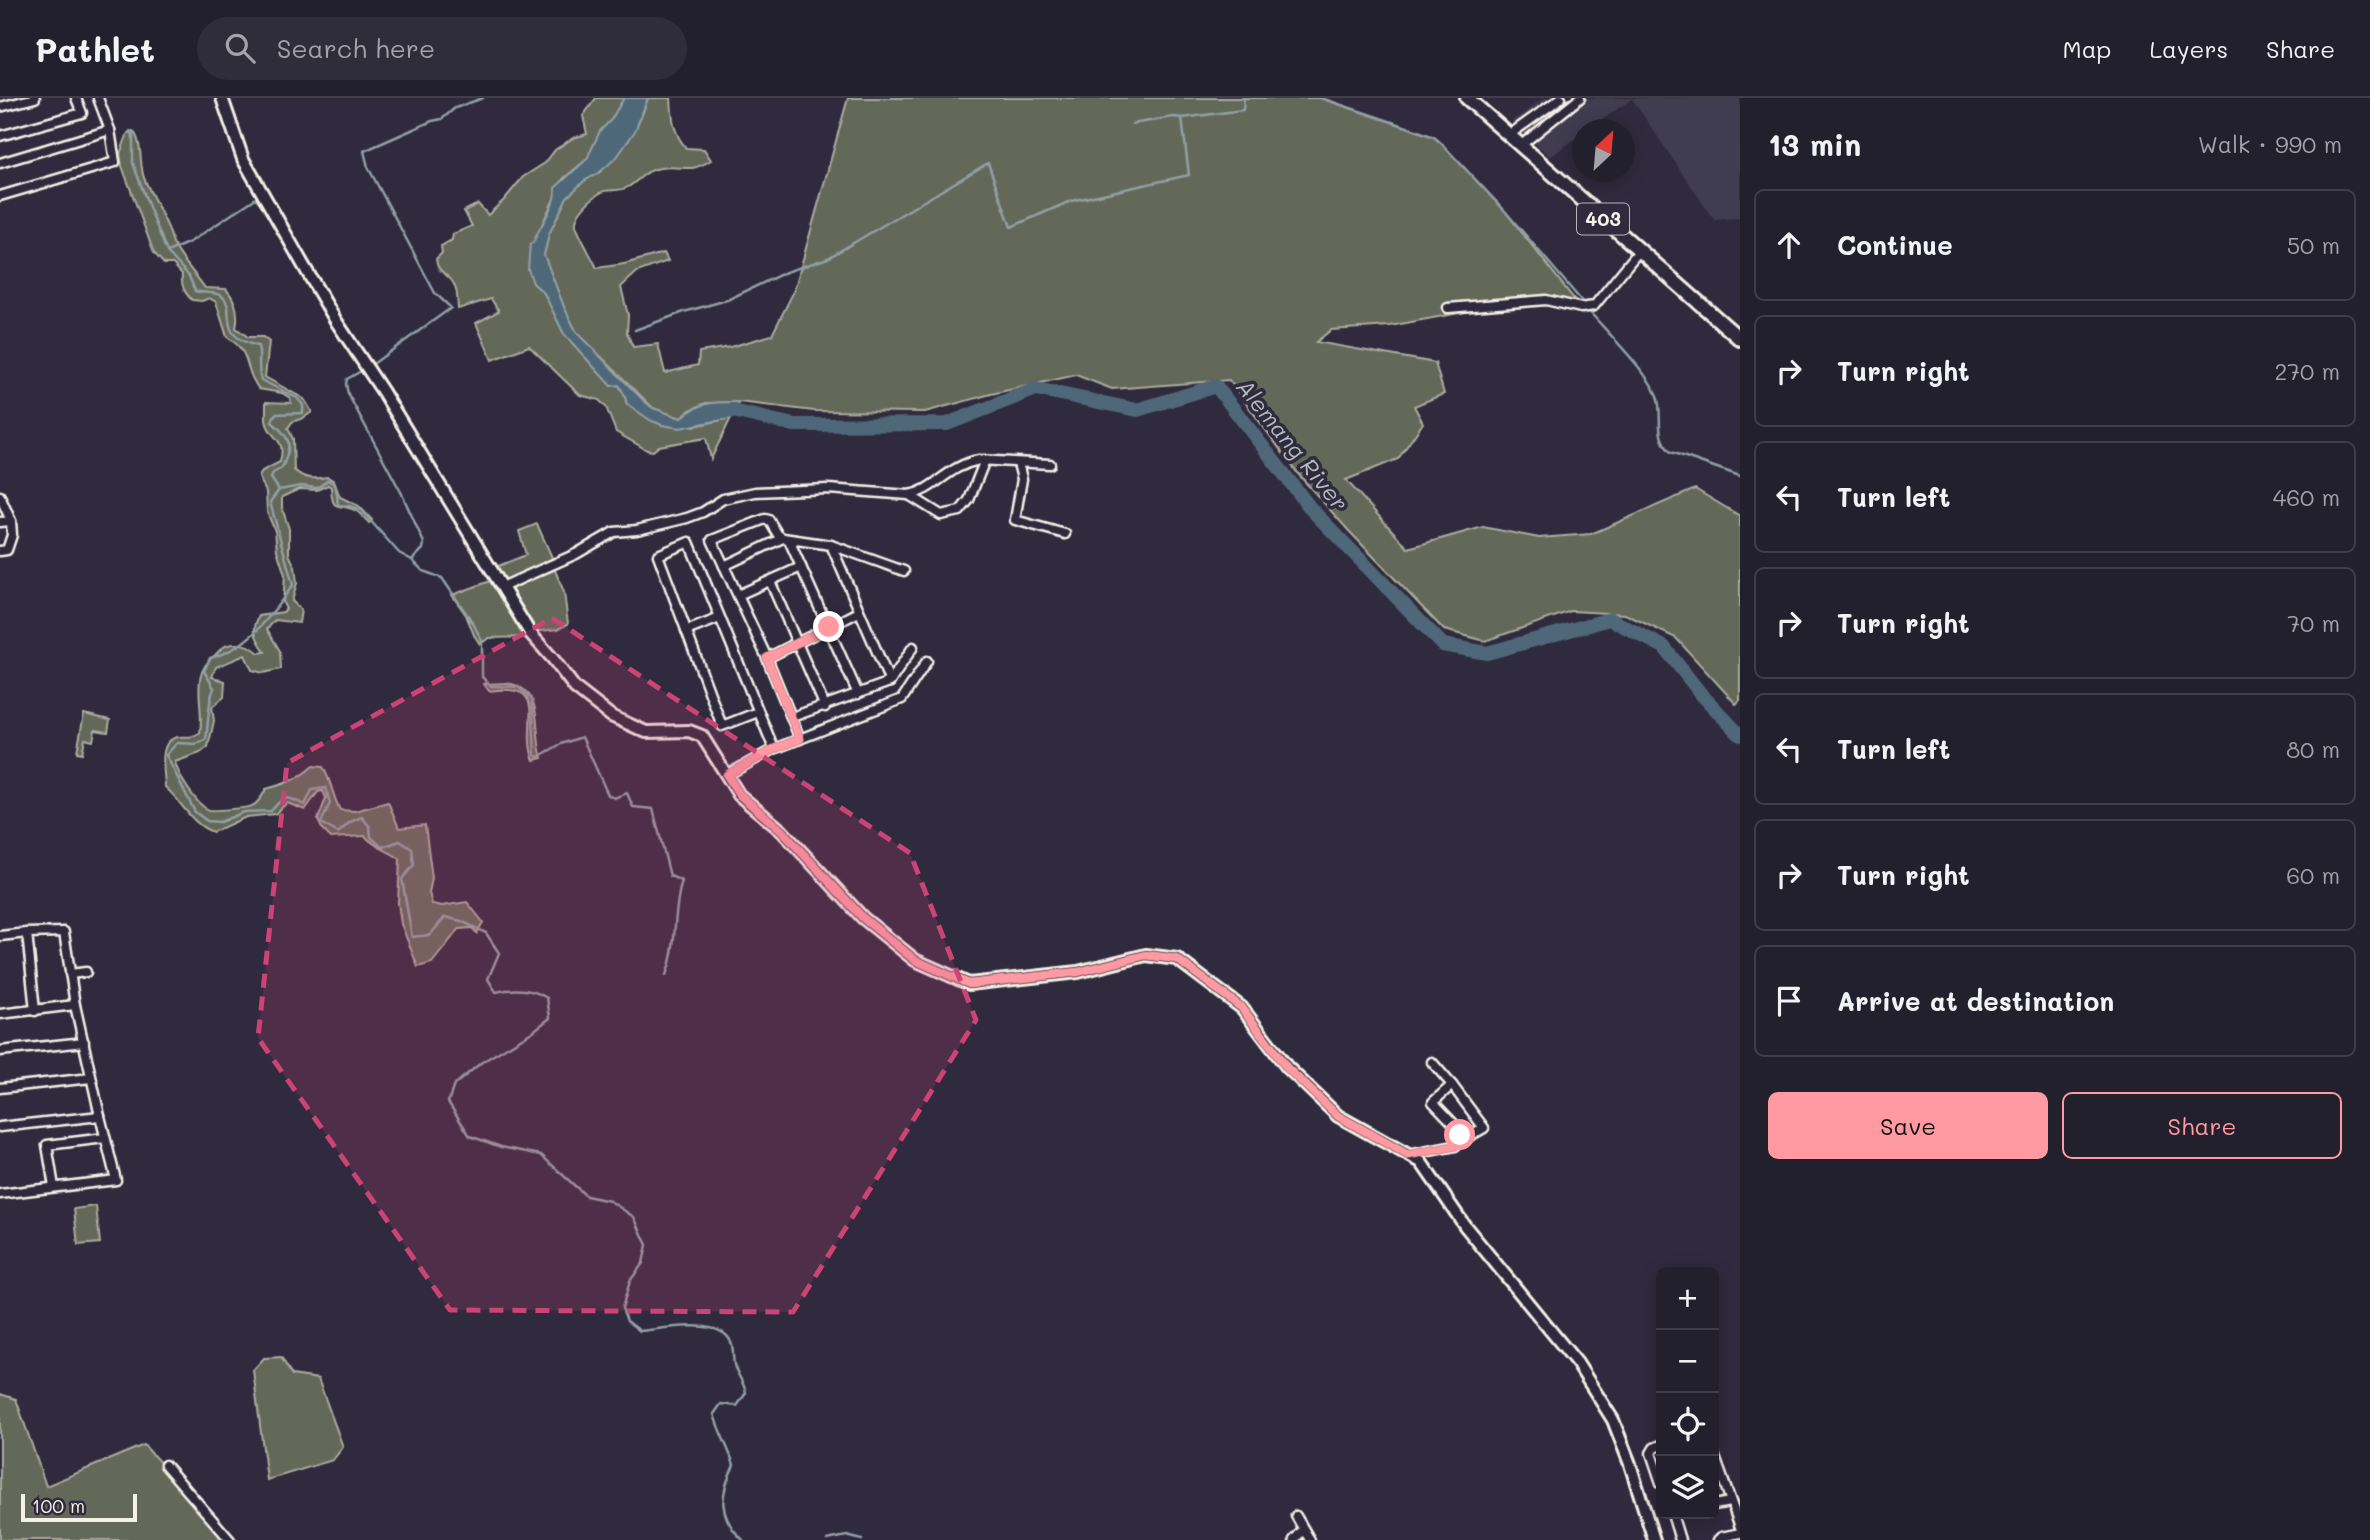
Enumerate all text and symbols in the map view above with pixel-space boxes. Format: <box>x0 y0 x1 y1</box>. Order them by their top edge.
search box <box>197 17 687 80</box>
text: Pathlet <box>35 27 155 70</box>
icon: search <box>221 29 259 67</box>
text: Search here <box>277 31 435 65</box>
text: Map <box>2063 33 2111 64</box>
text: Layers <box>2149 33 2228 64</box>
text: Share <box>2266 33 2335 64</box>
north arrow <box>1572 119 1635 182</box>
text: 13 min <box>1768 124 1861 164</box>
text: Walk · 990 m <box>2198 129 2342 159</box>
road number: 403 <box>1577 203 1629 234</box>
icon: ahead <box>1770 226 1808 264</box>
text: Continue <box>1837 228 1953 262</box>
text: 50 m <box>2287 230 2340 260</box>
icon: right <box>1770 352 1808 390</box>
text: Turn right <box>1837 354 1970 388</box>
text: 270 m <box>2275 356 2340 386</box>
water label: Alemang River <box>1230 372 1355 517</box>
icon: left <box>1770 478 1808 516</box>
text: Turn left <box>1837 480 1950 514</box>
text: 460 m <box>2273 482 2340 512</box>
icon: right <box>1770 604 1808 642</box>
text: Turn right <box>1837 606 1970 640</box>
text: 70 m <box>2287 608 2340 638</box>
route end <box>813 611 844 642</box>
icon: left <box>1770 730 1808 768</box>
text: Turn left <box>1837 732 1950 766</box>
text: 80 m <box>2286 734 2340 764</box>
icon: right <box>1770 856 1808 894</box>
text: Turn right <box>1837 858 1970 892</box>
text: 60 m <box>2286 860 2340 890</box>
icon: arrive <box>1770 982 1808 1020</box>
text: Arrive at destination <box>1837 984 2114 1018</box>
button: Save <box>1768 1092 2048 1159</box>
button: Share <box>2062 1092 2342 1159</box>
route start <box>1444 1119 1475 1150</box>
map controls <box>1656 1267 1719 1519</box>
button: + <box>1656 1267 1719 1330</box>
button: − <box>1656 1330 1719 1393</box>
button: locate <box>1656 1393 1719 1456</box>
button: layers <box>1656 1456 1719 1519</box>
scale bar <box>21 1491 136 1523</box>
text: 100 m <box>32 1493 85 1518</box>

